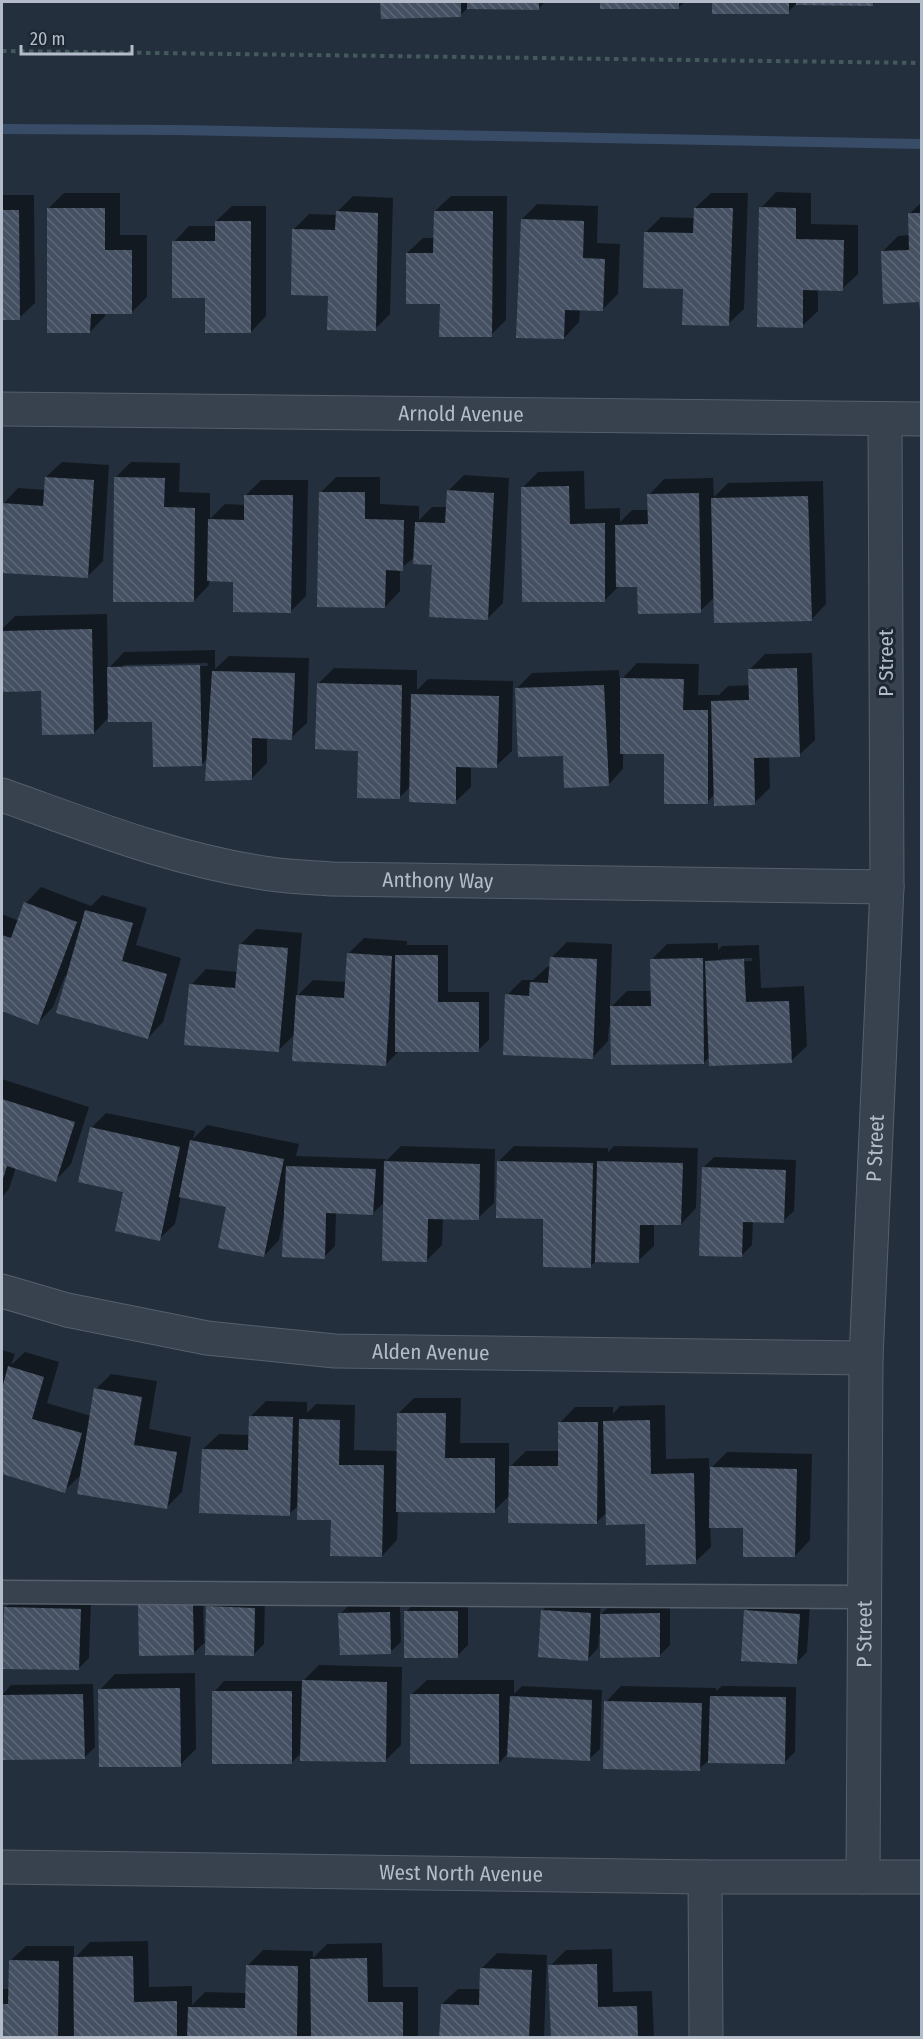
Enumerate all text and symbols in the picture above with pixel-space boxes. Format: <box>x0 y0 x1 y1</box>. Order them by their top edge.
scale bar <box>21 18 132 56</box>
text: 20 m <box>30 28 65 50</box>
street label: Arnold Avenue <box>398 400 524 428</box>
street label: P Street <box>873 629 899 697</box>
street label: Anthony Way <box>382 867 494 894</box>
street label: P Street <box>861 1114 890 1183</box>
street label: Alden Avenue <box>372 1338 490 1366</box>
street label: P Street <box>851 1600 878 1668</box>
street label: West North Avenue <box>379 1859 543 1888</box>

